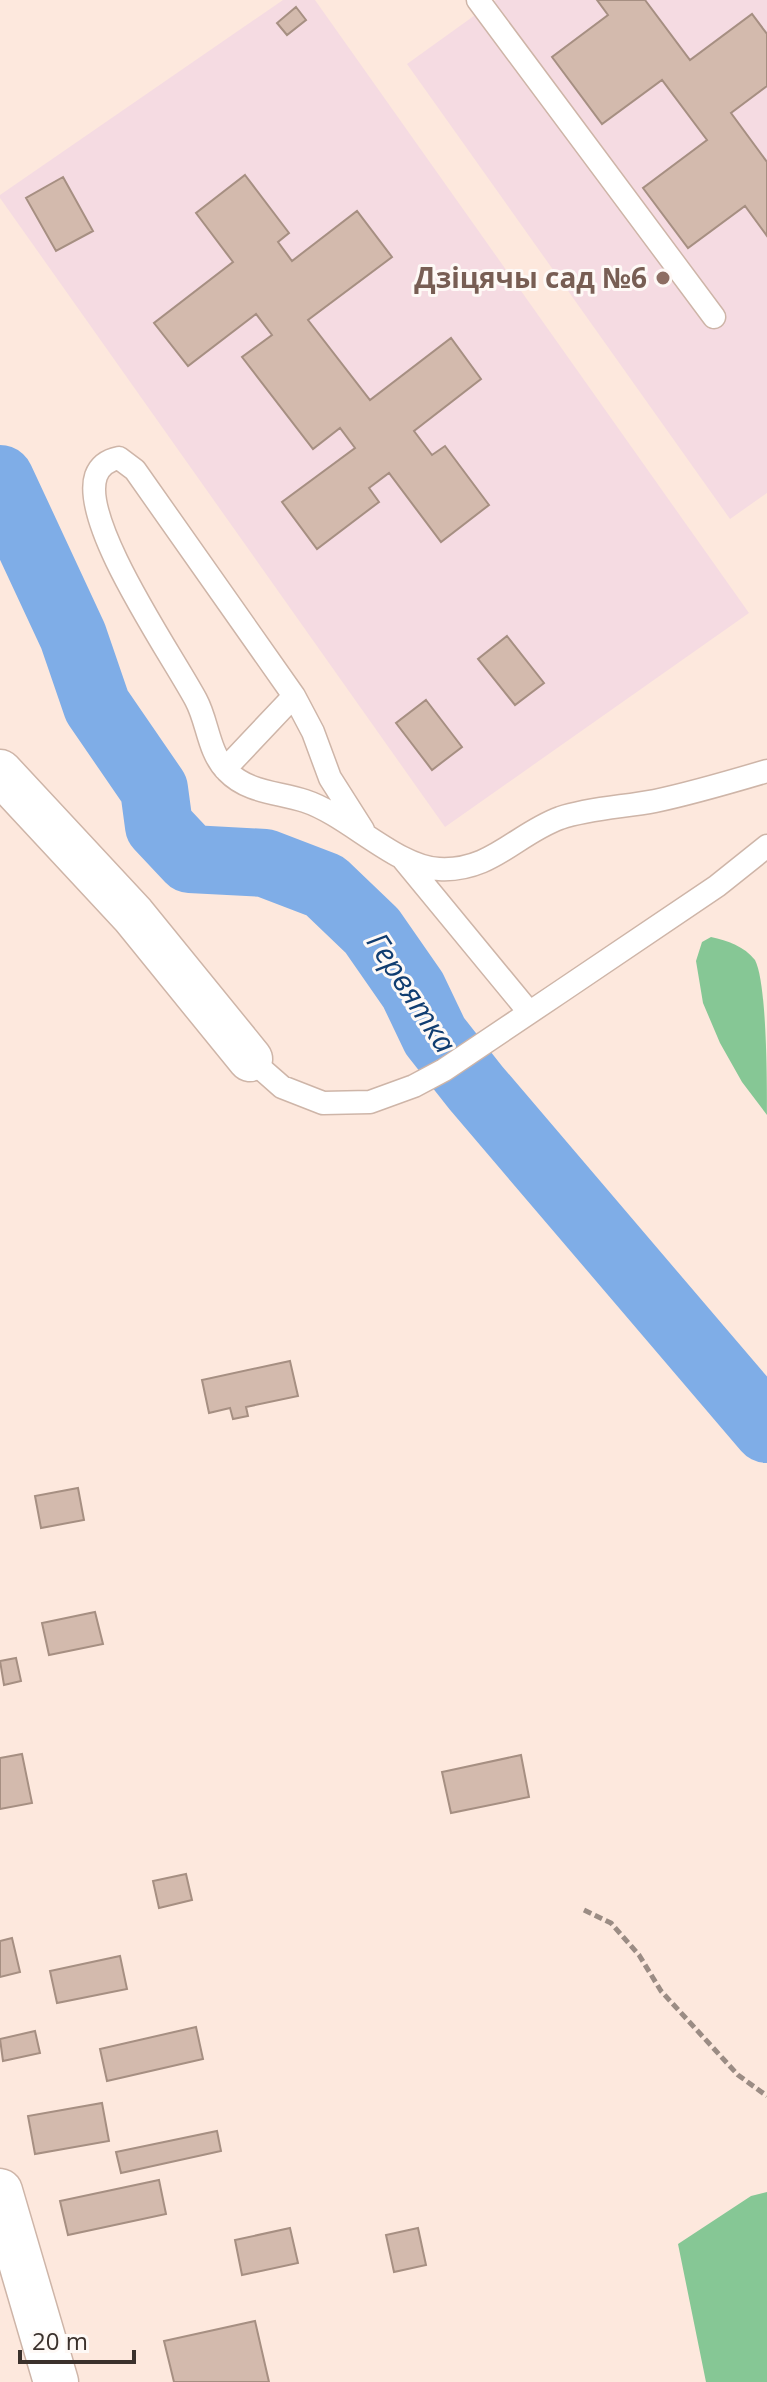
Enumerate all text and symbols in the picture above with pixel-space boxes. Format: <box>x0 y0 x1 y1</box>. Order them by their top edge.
place label: Дзіцячы сад №6 <box>414 258 647 296</box>
marker: Дзіцячы сад №6 <box>654 269 672 287</box>
water label: Гервятка <box>358 924 467 1060</box>
scale bar <box>20 2314 134 2364</box>
text: 20 m <box>32 2324 88 2357</box>

